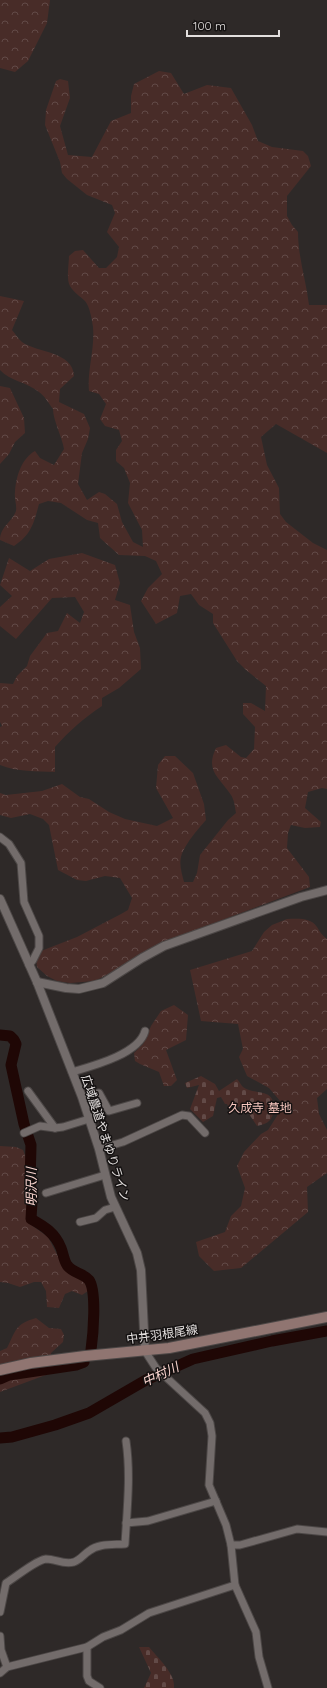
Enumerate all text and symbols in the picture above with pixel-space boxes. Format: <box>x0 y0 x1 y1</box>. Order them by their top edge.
scale bar <box>187 12 279 38</box>
text: 100 m <box>193 18 226 33</box>
street label: 広域農道やまゆりライン <box>78 1073 134 1203</box>
park label: 久成寺 墓地 <box>228 1100 292 1115</box>
water label: 明沢川 <box>23 1166 39 1207</box>
street label: 中井羽根尾線 <box>125 1322 199 1346</box>
water label: 中村川 <box>139 1358 183 1389</box>

